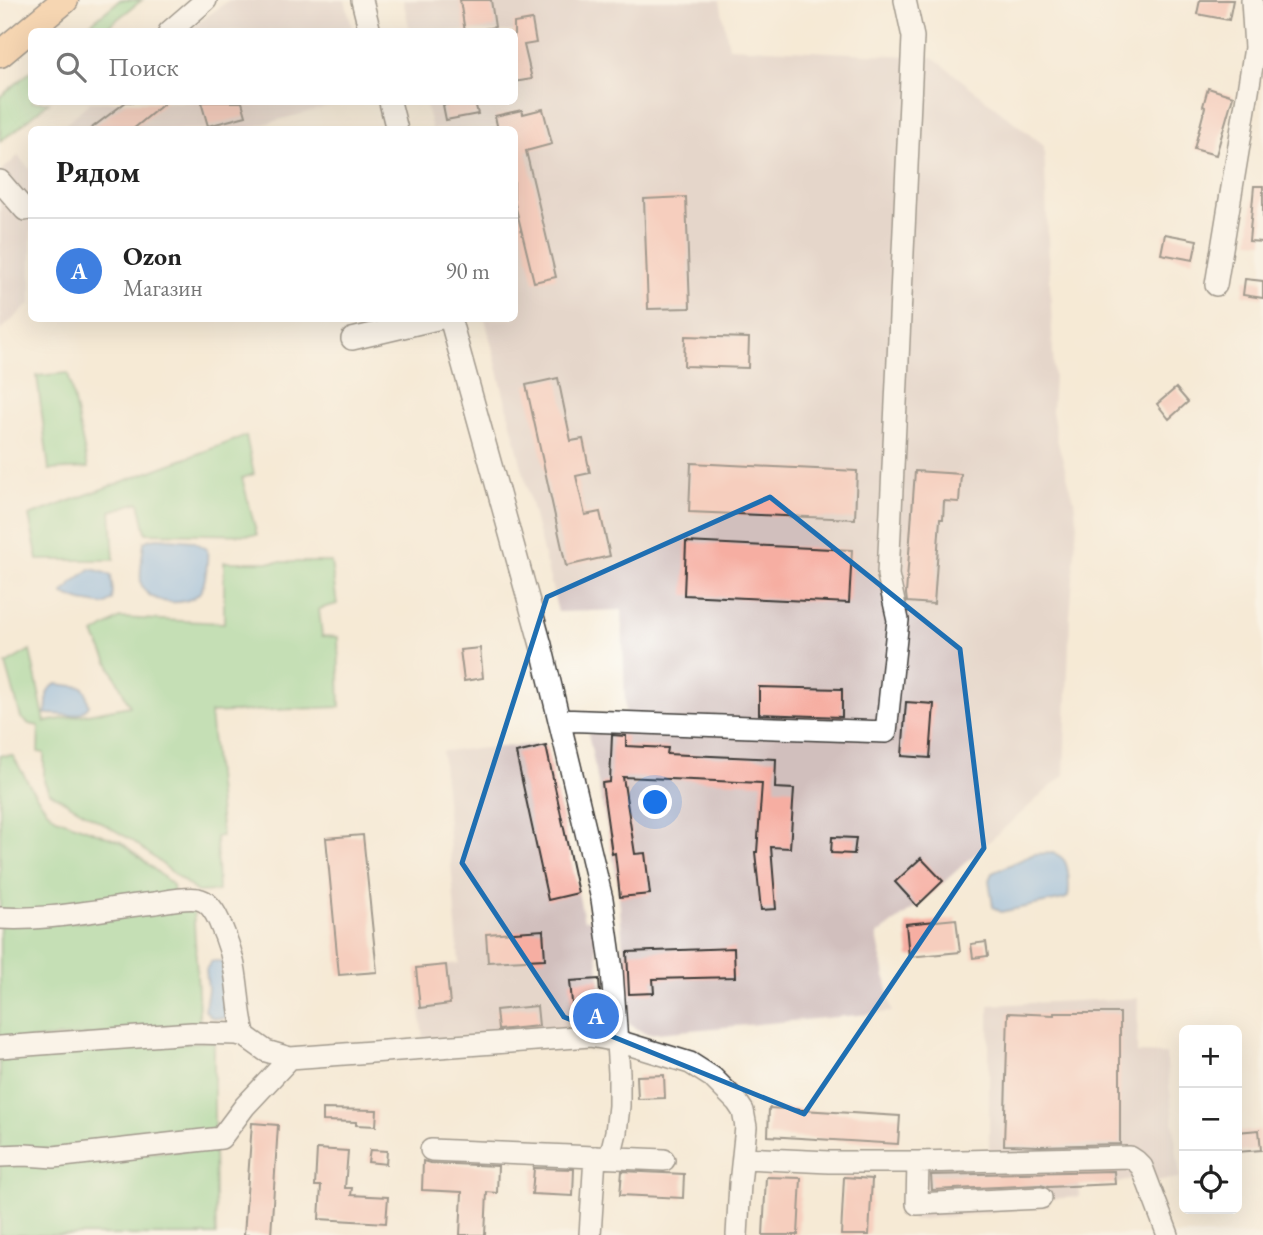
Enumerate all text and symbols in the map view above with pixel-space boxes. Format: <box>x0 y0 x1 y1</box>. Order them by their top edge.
search box <box>28 28 518 105</box>
icon: search <box>52 48 90 86</box>
text: Поиск <box>108 50 179 84</box>
text: Рядом <box>56 152 140 191</box>
text: Ozon <box>123 239 182 273</box>
text: A <box>71 256 87 286</box>
text: 90 m <box>445 256 490 286</box>
text: Магазин <box>123 273 202 303</box>
your location <box>638 785 672 819</box>
pin: A <box>573 990 619 1042</box>
map controls <box>1179 1025 1242 1214</box>
button: + <box>1179 1025 1242 1088</box>
button: − <box>1179 1088 1242 1151</box>
button: locate <box>1179 1151 1242 1214</box>

